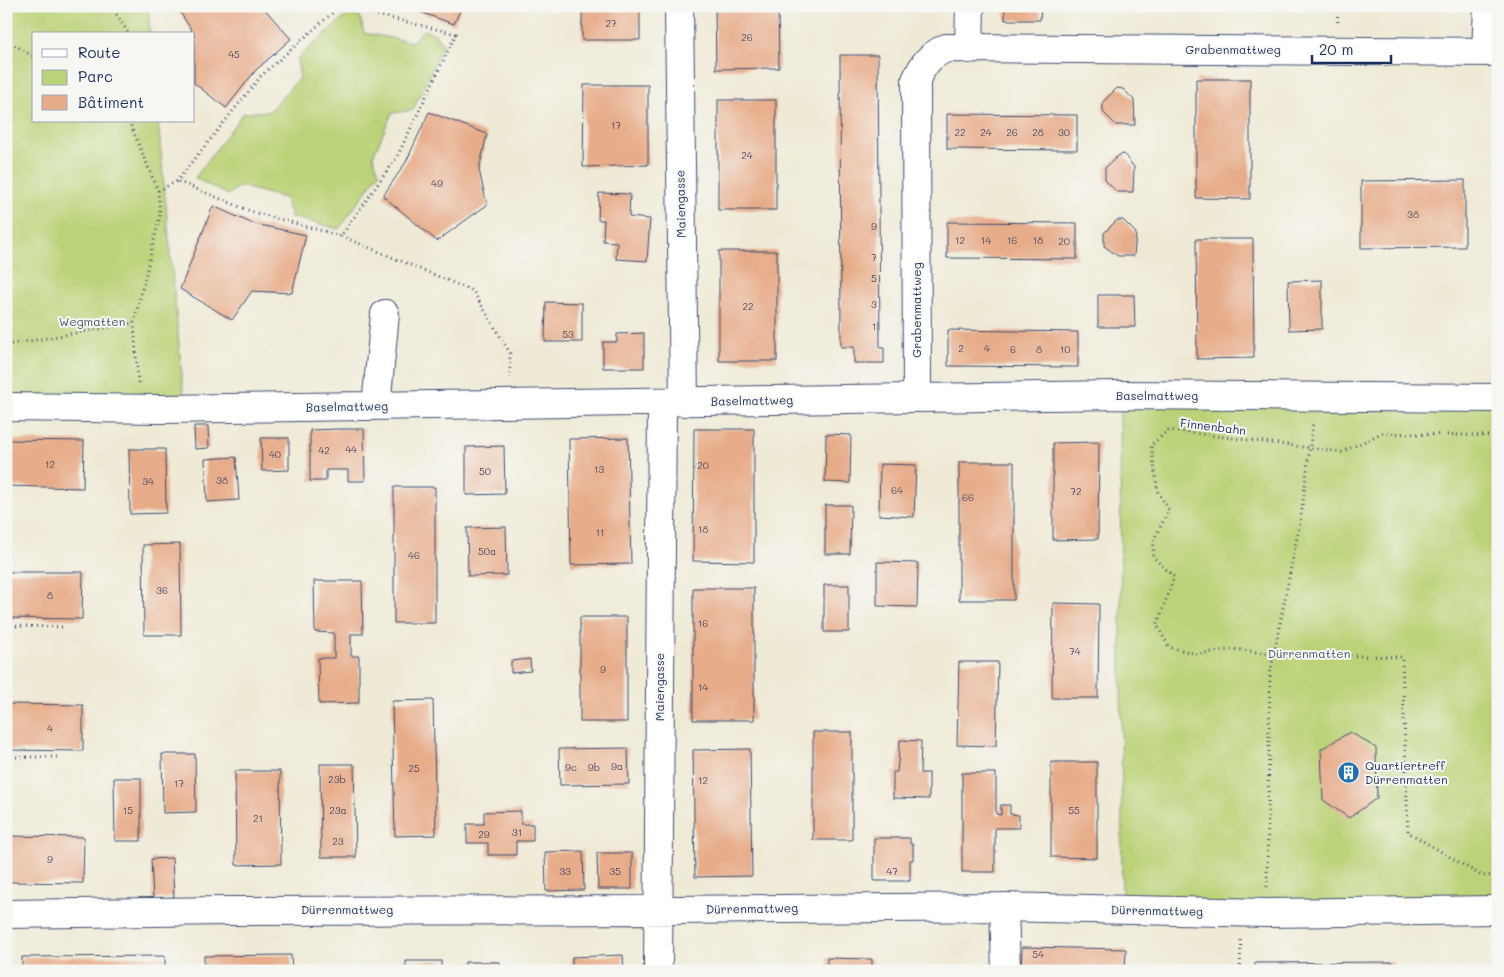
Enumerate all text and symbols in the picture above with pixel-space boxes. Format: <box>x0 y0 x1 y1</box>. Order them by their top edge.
house number: 27 <box>605 16 617 30</box>
house number: 26 <box>741 30 753 44</box>
legend <box>32 32 195 122</box>
scale bar <box>1312 32 1390 64</box>
text: 20 m <box>1319 39 1353 59</box>
street label: Grabenmattweg <box>1185 41 1281 57</box>
text: Route <box>78 42 121 62</box>
house number: 45 <box>228 47 240 61</box>
text: Parc <box>78 66 113 86</box>
text: Bâtiment <box>78 92 144 112</box>
house number: 17 <box>611 118 621 132</box>
house number: 22 <box>954 125 966 139</box>
house number: 24 <box>980 125 992 139</box>
house number: 26 <box>1006 125 1018 139</box>
house number: 28 <box>1032 125 1044 139</box>
house number: 30 <box>1058 125 1070 139</box>
house number: 24 <box>741 148 753 162</box>
street label: Maiengasse <box>671 170 689 238</box>
house number: 49 <box>431 176 443 190</box>
house number: 38 <box>1407 207 1419 221</box>
house number: 9 <box>871 219 877 233</box>
house number: 12 <box>955 233 965 247</box>
house number: 14 <box>981 233 991 247</box>
house number: 16 <box>1007 233 1017 247</box>
house number: 18 <box>1033 233 1043 247</box>
house number: 20 <box>1058 234 1070 248</box>
house number: 7 <box>871 250 877 264</box>
street label: Grabenmattweg <box>908 262 924 358</box>
house number: 5 <box>871 271 877 285</box>
house number: 3 <box>871 297 877 311</box>
house number: 22 <box>742 299 754 313</box>
park label: Wegmatten <box>59 313 125 329</box>
house number: 1 <box>872 319 876 333</box>
house number: 53 <box>562 327 574 341</box>
house number: 2 <box>958 341 964 355</box>
house number: 4 <box>984 341 990 355</box>
house number: 6 <box>1010 342 1016 356</box>
house number: 8 <box>1036 342 1042 356</box>
house number: 10 <box>1060 342 1070 356</box>
street label: Baselmattweg <box>1116 387 1198 403</box>
street label: Baselmattweg <box>711 391 793 409</box>
street label: Baselmattweg <box>306 397 388 415</box>
street label: Finnenbahn <box>1179 414 1247 438</box>
house number: 44 <box>345 442 357 456</box>
house number: 42 <box>318 443 330 457</box>
house number: 40 <box>269 447 281 461</box>
house number: 12 <box>45 457 55 471</box>
house number: 20 <box>697 458 709 472</box>
house number: 13 <box>594 462 604 476</box>
house number: 50 <box>479 464 491 478</box>
house number: 38 <box>216 473 228 487</box>
house number: 34 <box>142 474 154 488</box>
house number: 64 <box>891 483 903 497</box>
house number: 72 <box>1070 484 1082 498</box>
house number: 66 <box>962 490 974 504</box>
house number: 18 <box>698 522 708 536</box>
house number: 11 <box>596 525 604 539</box>
house number: 50a <box>478 544 496 558</box>
house number: 46 <box>408 548 420 562</box>
house number: 36 <box>156 583 168 597</box>
house number: 8 <box>47 588 53 602</box>
house number: 16 <box>698 616 708 630</box>
house number: 74 <box>1069 644 1081 658</box>
park label: Dürrenmatten <box>1268 645 1350 661</box>
street label: Maiengasse <box>651 653 667 721</box>
house number: 9 <box>600 662 606 676</box>
house number: 14 <box>698 680 708 694</box>
house number: 4 <box>47 721 53 735</box>
place label: Quartiertreff Dürrenmatten <box>1365 757 1448 787</box>
house number: 9a <box>611 759 623 773</box>
house number: 9c <box>565 760 577 774</box>
house number: 9b <box>588 760 600 774</box>
house number: 25 <box>408 761 420 775</box>
building icon: Quartiertreff Dürrenmatten <box>1337 761 1361 785</box>
house number: 23b <box>328 772 346 786</box>
house number: 12 <box>698 773 708 787</box>
house number: 17 <box>174 776 184 790</box>
house number: 15 <box>123 803 133 817</box>
house number: 23a <box>329 803 347 817</box>
house number: 55 <box>1068 803 1080 817</box>
house number: 21 <box>253 811 263 825</box>
house number: 31 <box>512 825 522 839</box>
house number: 29 <box>478 827 490 841</box>
house number: 23 <box>332 834 344 848</box>
house number: 9 <box>47 852 53 866</box>
house number: 33 <box>559 864 571 878</box>
house number: 35 <box>609 864 621 878</box>
house number: 47 <box>886 864 898 878</box>
street label: Dürrenmattweg <box>706 899 798 917</box>
street label: Dürrenmattweg <box>301 901 393 917</box>
street label: Dürrenmattweg <box>1111 901 1203 919</box>
house number: 54 <box>1032 947 1044 961</box>

